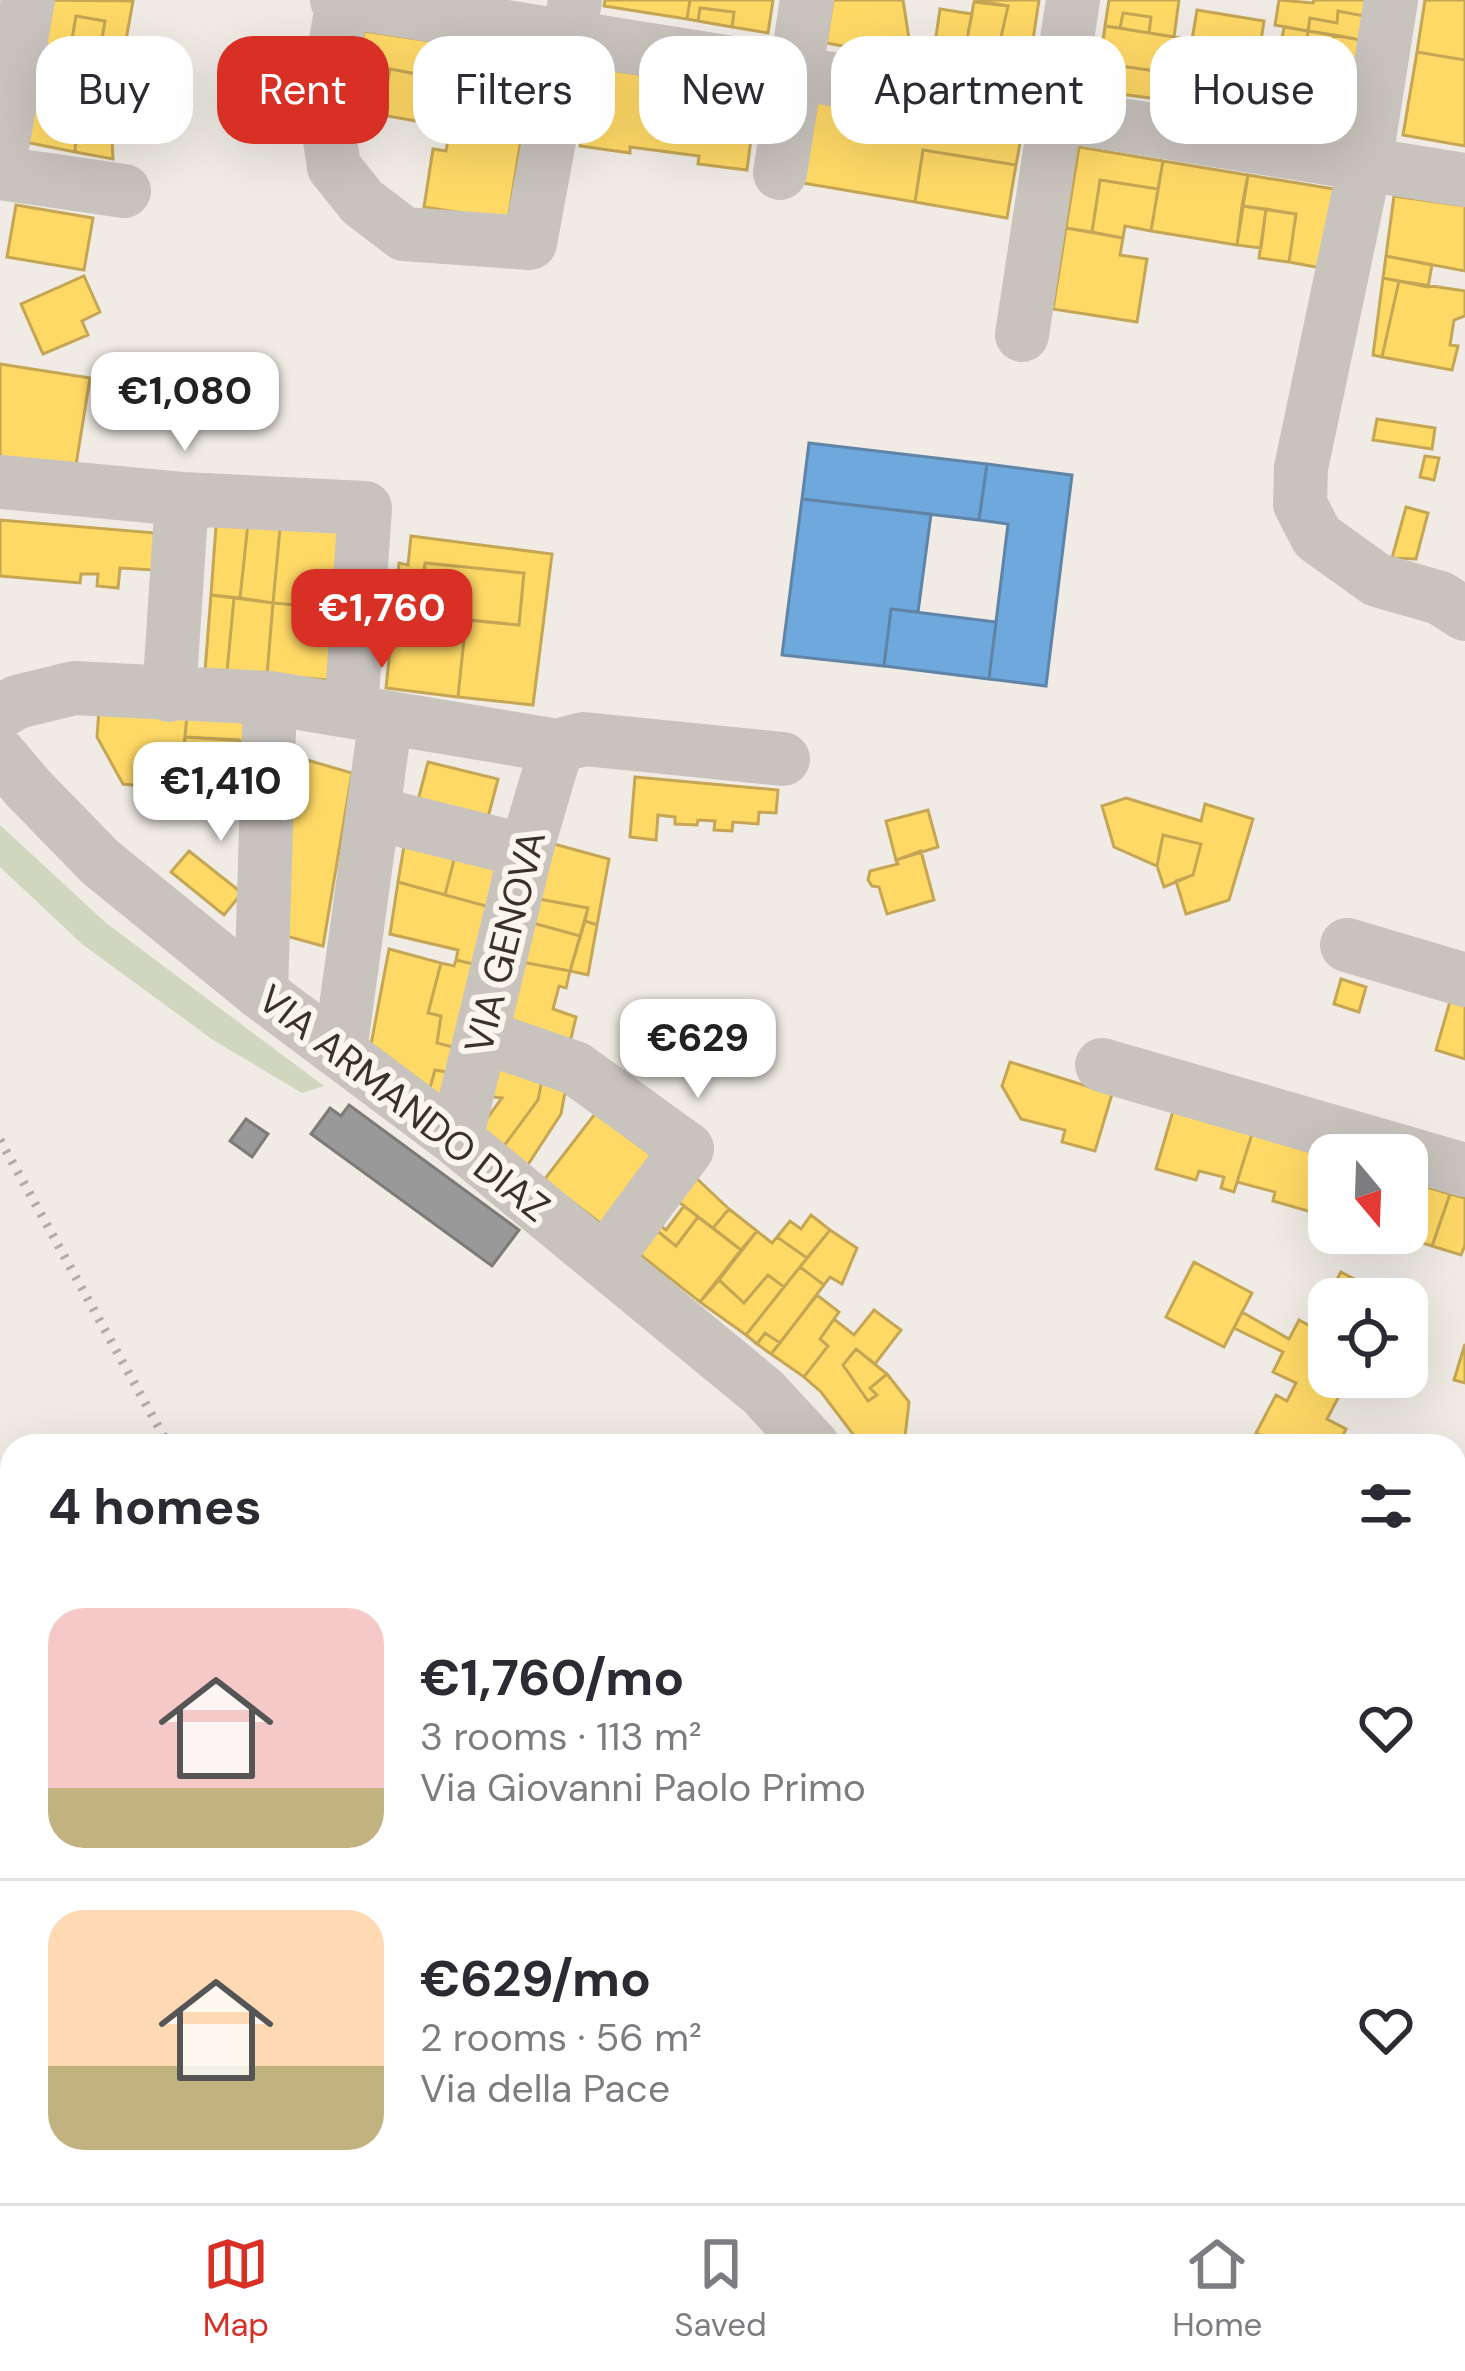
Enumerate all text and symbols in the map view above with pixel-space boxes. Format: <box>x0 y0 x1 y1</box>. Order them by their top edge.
chip: Buy <box>36 36 193 144</box>
chip: Rent <box>217 36 389 144</box>
chip: Filters <box>413 36 615 144</box>
chip: New <box>639 36 807 144</box>
chip: Apartment <box>831 36 1126 144</box>
chip: House <box>1150 36 1357 144</box>
pin: €1,080 <box>87 352 283 454</box>
text: €1,080 <box>118 365 252 416</box>
pin: €1,760 <box>284 569 480 671</box>
text: €1,760 <box>318 582 446 633</box>
pin: €1,410 <box>123 742 319 844</box>
text: €1,410 <box>160 755 282 806</box>
street label: VIA GENOVA <box>453 826 557 1058</box>
street label: VIA ARMANDO DIAZ <box>248 973 560 1233</box>
pin: €629 <box>627 999 769 1101</box>
text: €629 <box>647 1012 749 1063</box>
north arrow <box>1308 1134 1428 1254</box>
map controls <box>1308 1134 1428 1398</box>
button: locate <box>1308 1278 1428 1398</box>
text: 4 homes <box>48 1473 262 1540</box>
icon: filters <box>1353 1473 1419 1539</box>
text: €1,760/mo <box>420 1644 684 1711</box>
icon: home <box>144 1656 288 1800</box>
icon: heart <box>1353 1695 1419 1761</box>
text: 3 rooms · 113 m² <box>420 1711 702 1762</box>
text: Via Giovanni Paolo Primo <box>420 1762 866 1813</box>
text: €629/mo <box>420 1945 651 2012</box>
icon: home <box>144 1958 288 2102</box>
icon: heart <box>1353 1997 1419 2063</box>
text: 2 rooms · 56 m² <box>420 2012 702 2063</box>
text: Via della Pace <box>420 2063 670 2114</box>
tab: Map <box>203 2231 269 2346</box>
tab: Saved <box>674 2231 767 2346</box>
tab: Home <box>1172 2231 1262 2346</box>

